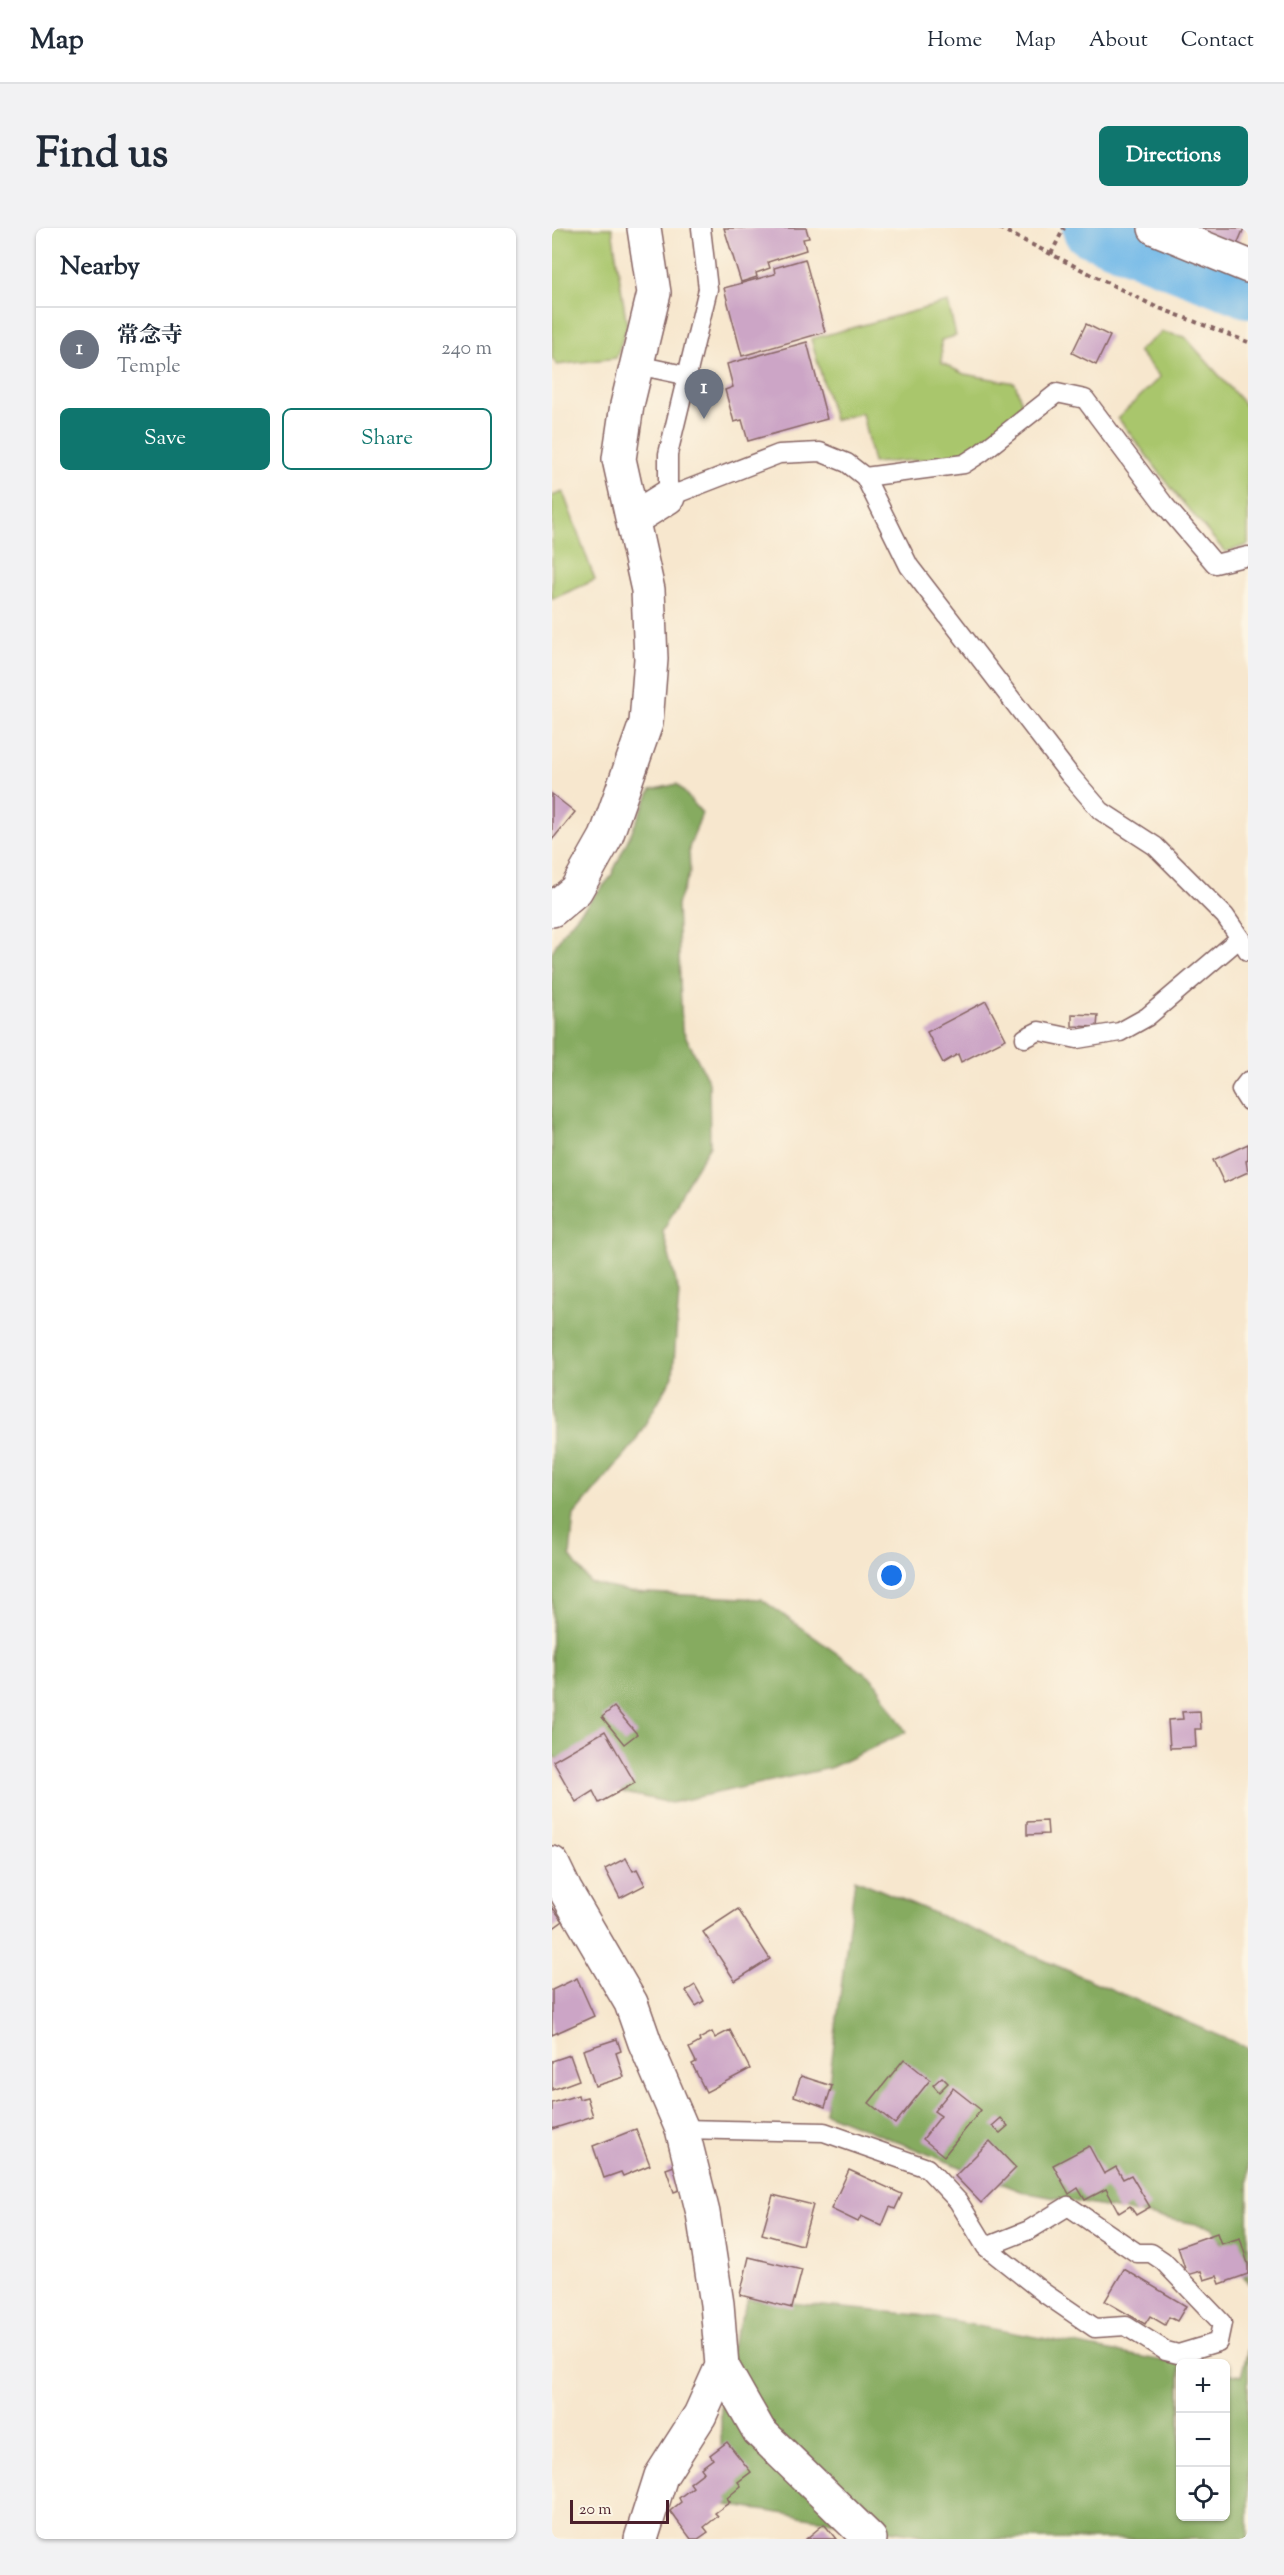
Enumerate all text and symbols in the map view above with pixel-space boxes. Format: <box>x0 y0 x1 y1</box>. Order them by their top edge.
text: Map <box>30 21 84 61</box>
text: Home <box>927 26 982 56</box>
text: Map <box>1015 26 1056 56</box>
text: About <box>1089 26 1148 56</box>
text: Contact <box>1181 26 1254 56</box>
text: Find us <box>36 126 168 186</box>
button: Directions <box>1099 126 1248 186</box>
text: Nearby <box>60 249 140 286</box>
text: 常念寺 <box>117 321 183 353</box>
text: 1 <box>76 335 83 364</box>
text: 240 m <box>441 335 492 364</box>
text: Temple <box>117 353 181 382</box>
pin: 1 <box>684 370 724 419</box>
button: Save <box>60 408 270 470</box>
button: Share <box>282 408 492 470</box>
your location <box>877 1561 906 1590</box>
map controls <box>1176 2359 1230 2521</box>
button: + <box>1176 2359 1230 2413</box>
button: − <box>1176 2413 1230 2467</box>
button: locate <box>1176 2467 1230 2521</box>
scale bar <box>570 2497 669 2524</box>
text: 20 m <box>579 2499 612 2522</box>

